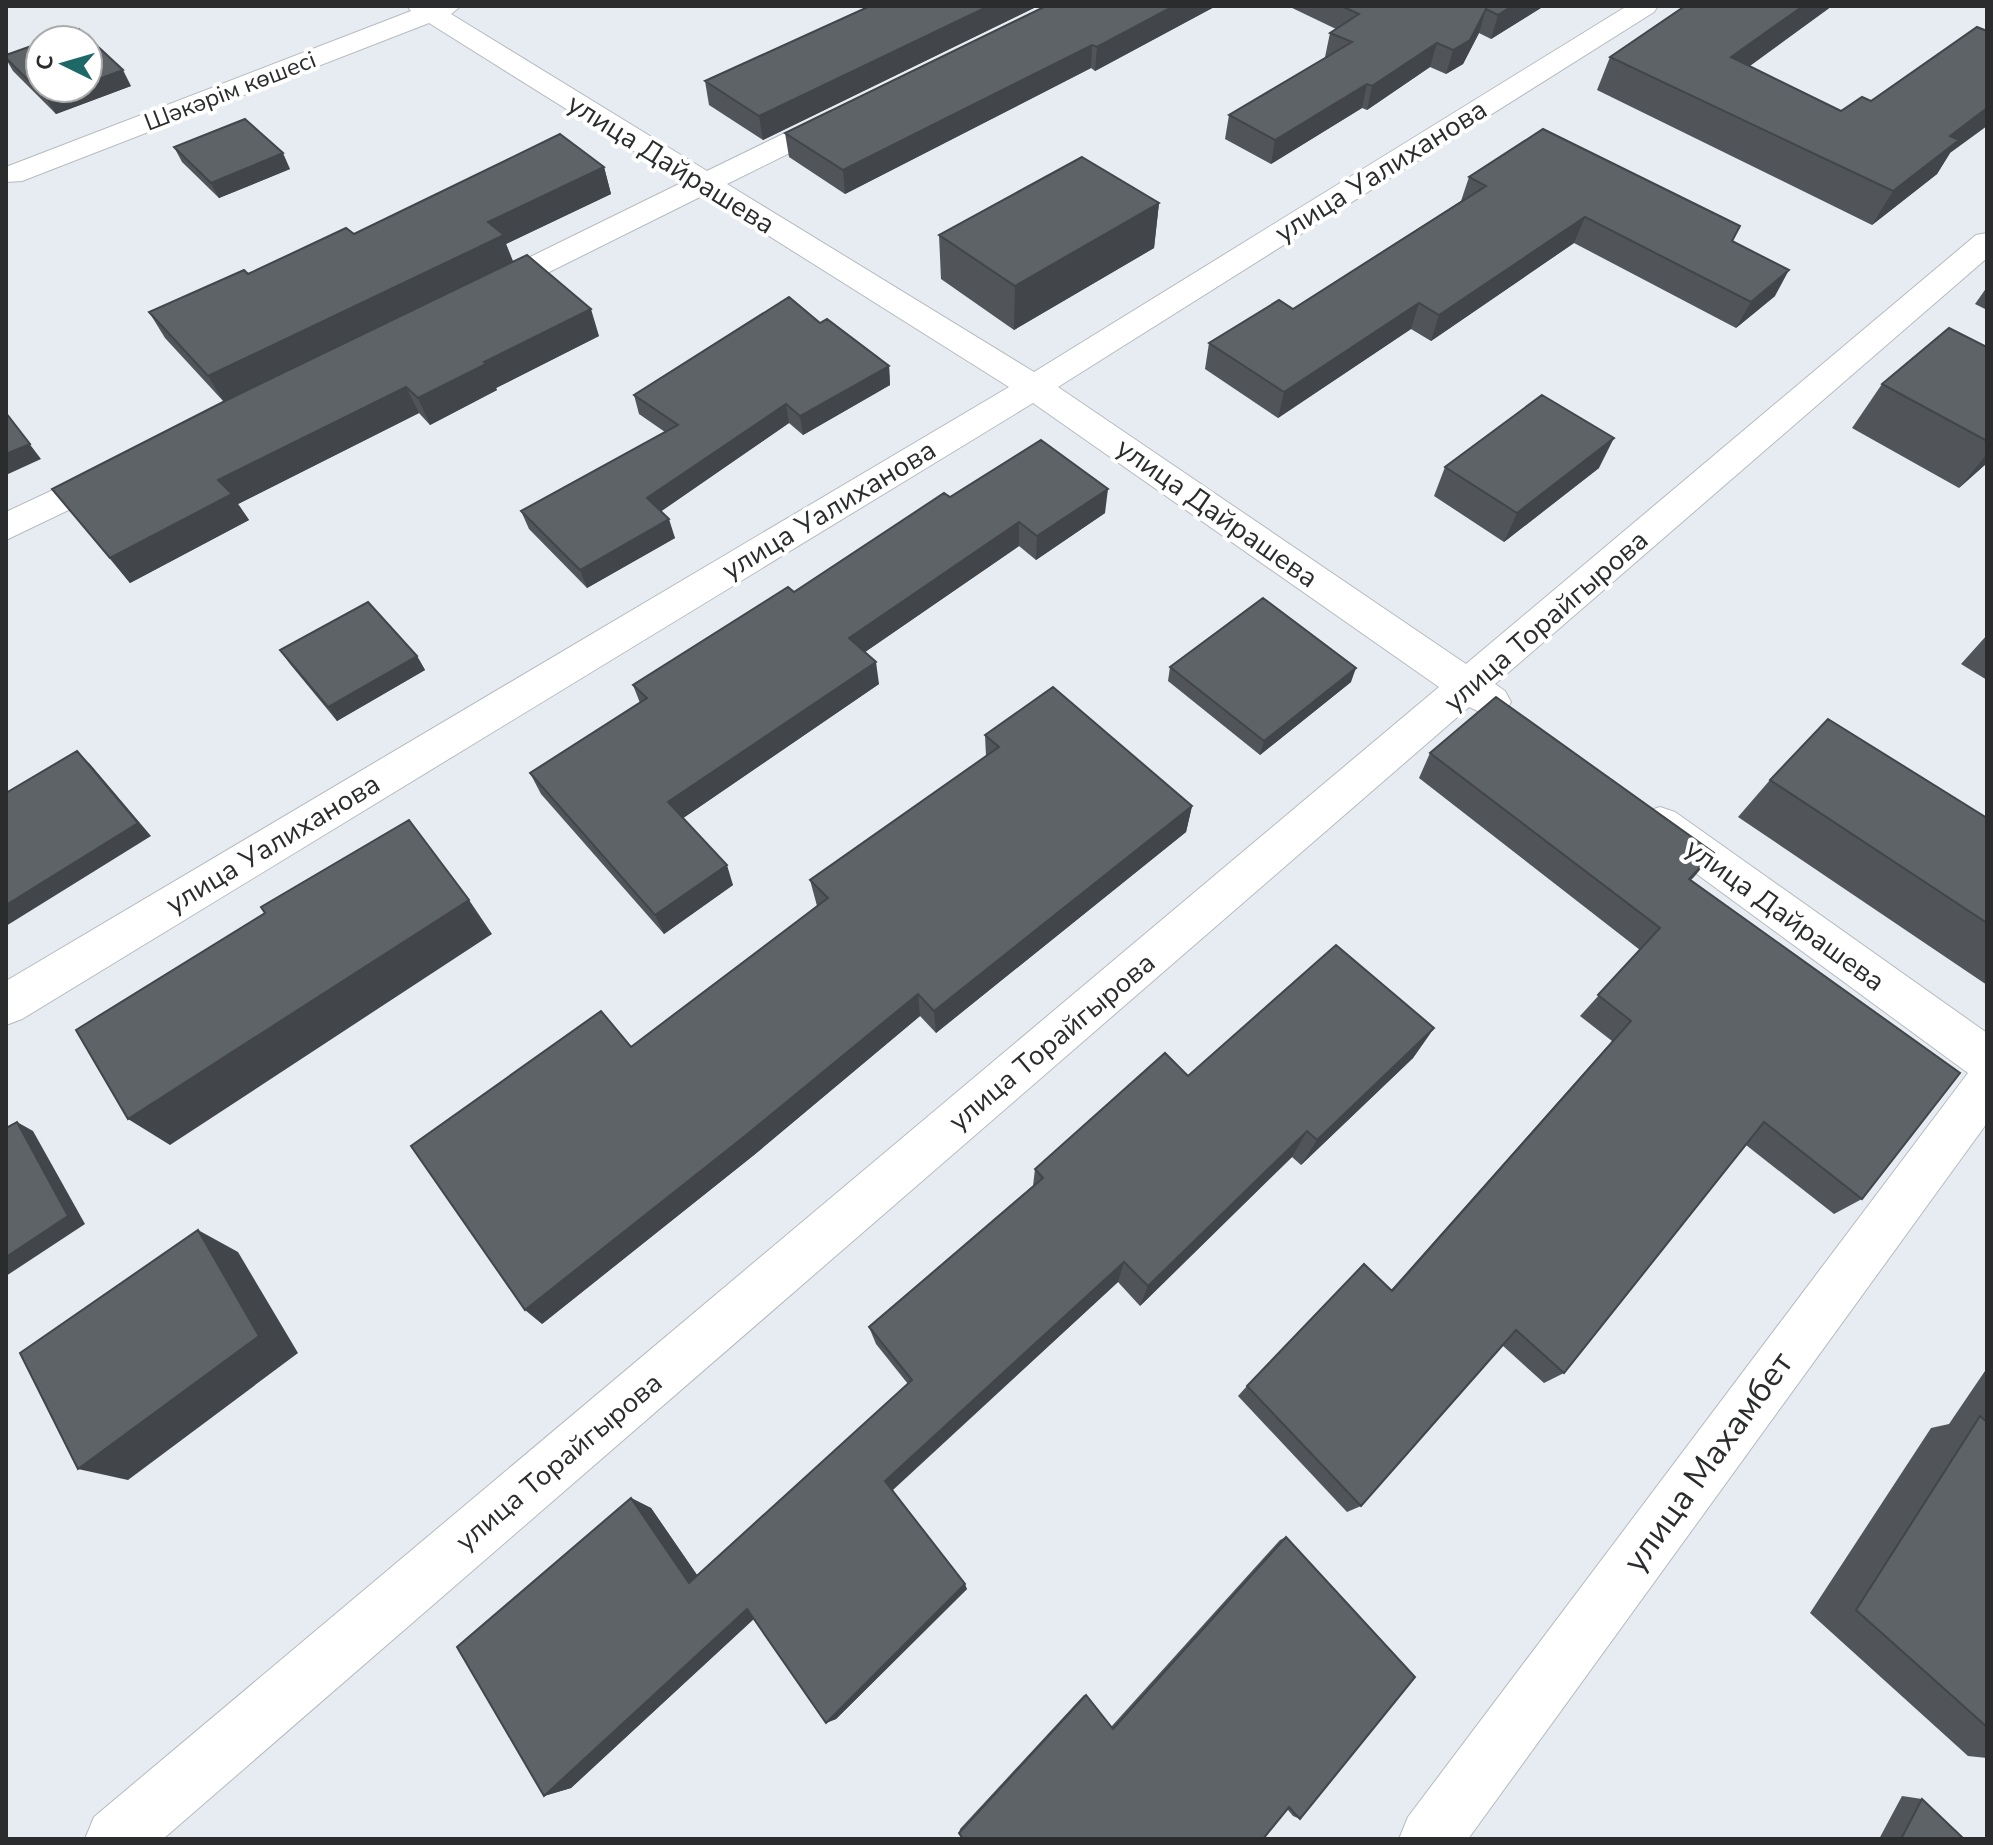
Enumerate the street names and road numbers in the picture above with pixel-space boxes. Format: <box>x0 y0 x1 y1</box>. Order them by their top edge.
street label: Шәкәрім көшесі <box>140 44 320 138</box>
street label: улица Дайрашева <box>560 85 782 243</box>
street label: улица Уалиханова <box>1268 90 1494 252</box>
street label: улица Дайрашева <box>1109 429 1325 597</box>
street label: улица Уалиханова <box>715 431 943 589</box>
street label: улица Торайгырова <box>1436 522 1656 720</box>
street label: улица Уалиханова <box>159 765 387 923</box>
street label: улица Дайрашева <box>1677 830 1893 1000</box>
street label: улица Торайгырова <box>940 944 1164 1140</box>
street label: улица Махамбет <box>1612 1342 1804 1582</box>
street label: улица Торайгырова <box>447 1364 671 1560</box>

